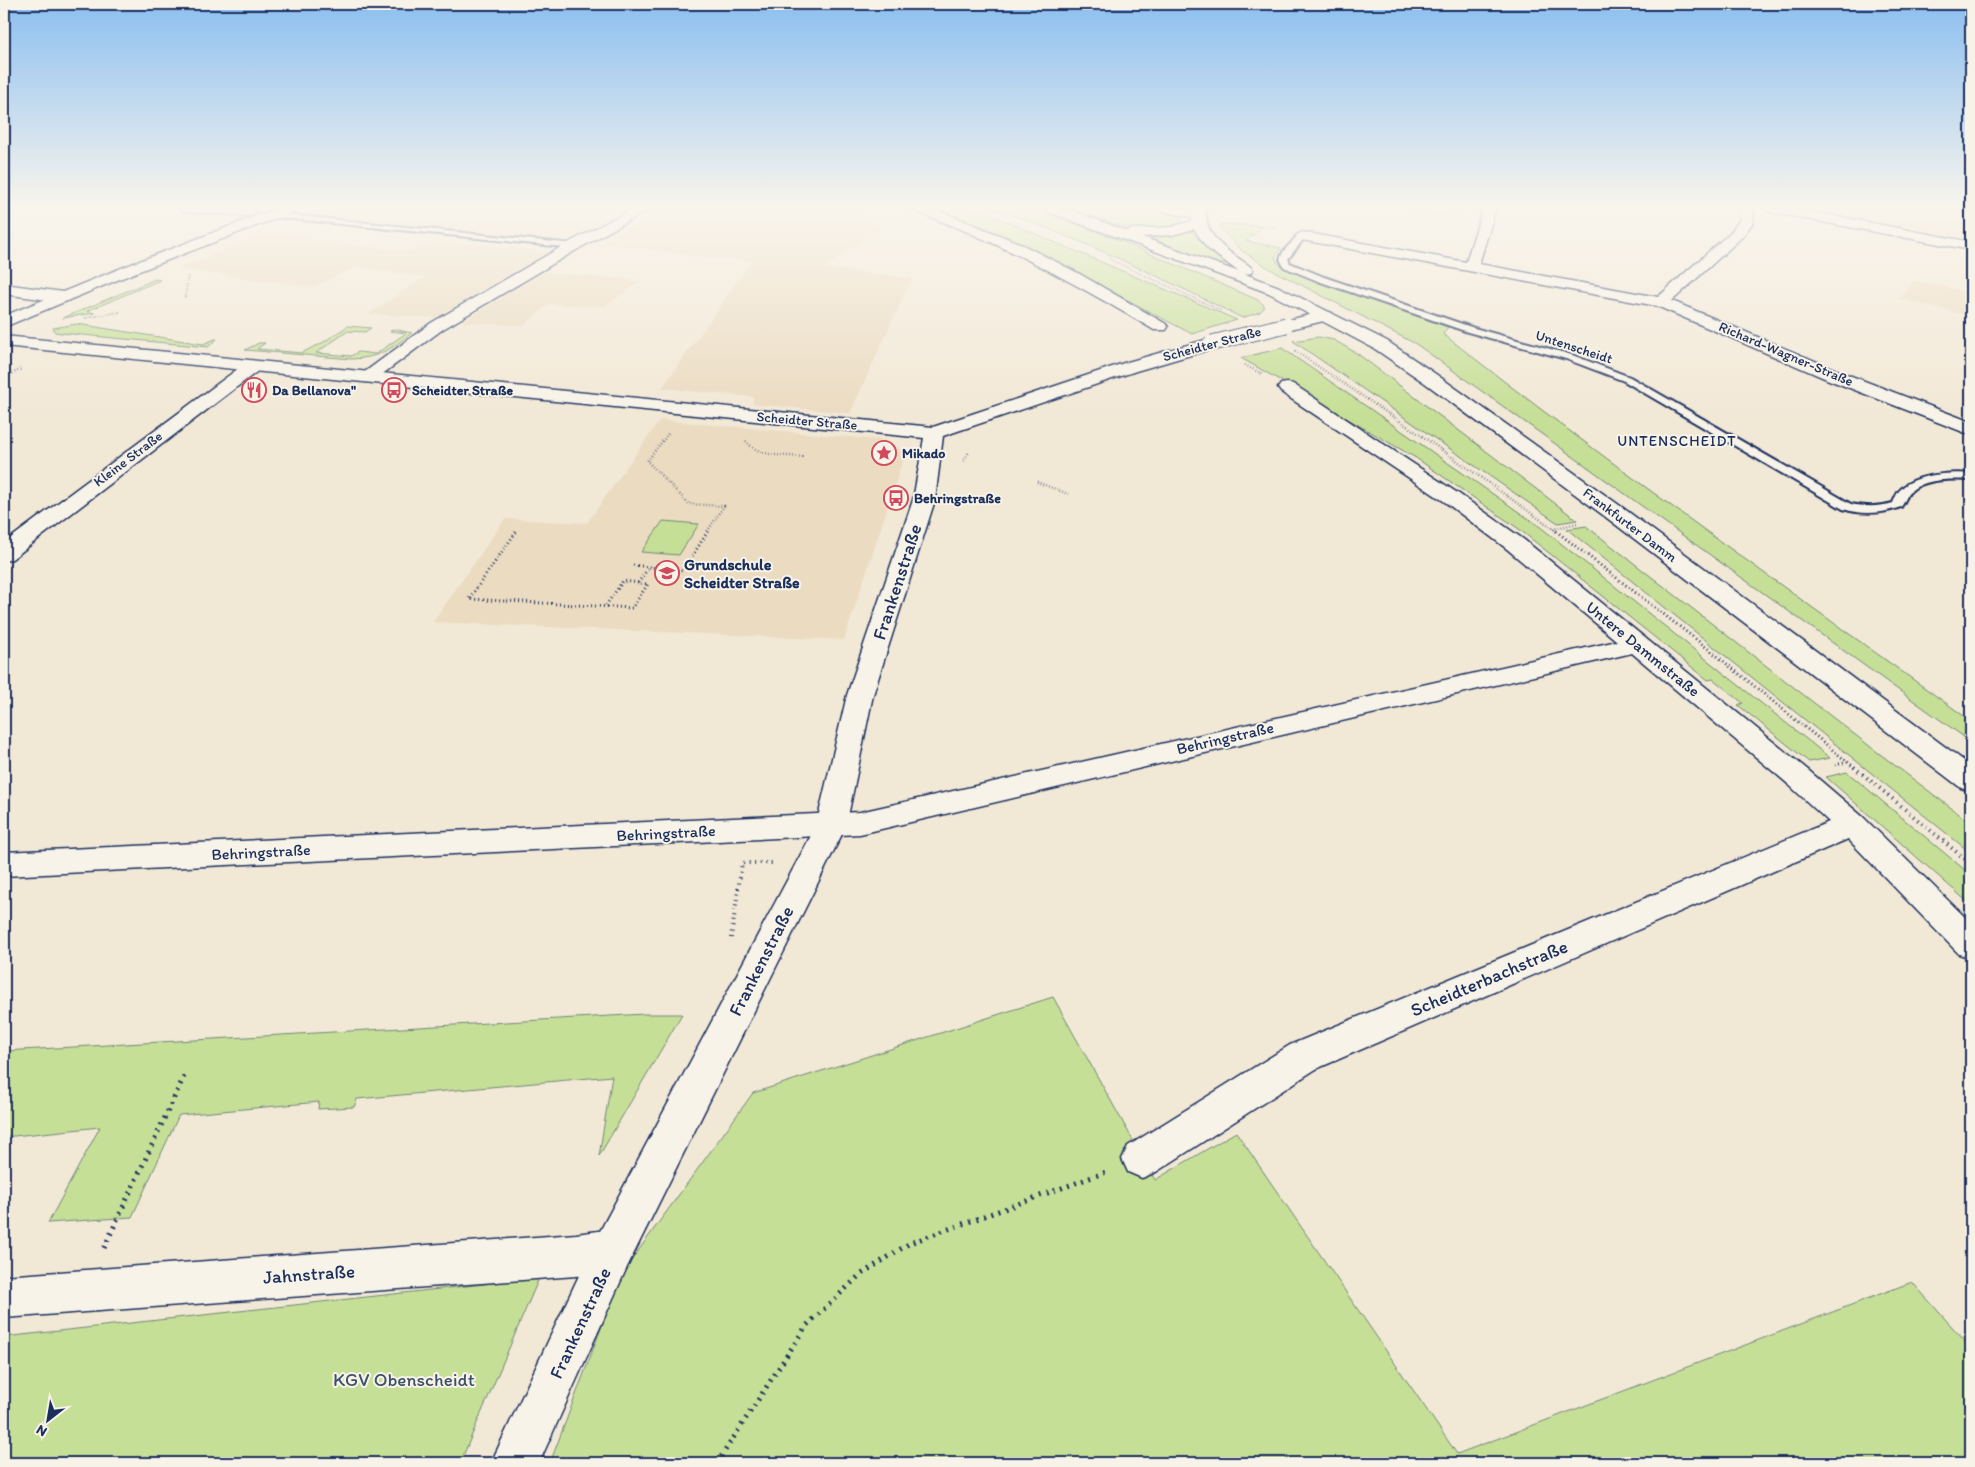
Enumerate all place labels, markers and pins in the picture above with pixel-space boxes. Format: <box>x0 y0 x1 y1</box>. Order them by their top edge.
restaurant icon: Da Bellanova" <box>241 377 267 403</box>
bus stop icon: Scheidter Straße <box>381 377 407 403</box>
place label: Da Bellanova" <box>272 382 356 399</box>
place label: Scheidter Straße <box>412 382 513 399</box>
place icon: Mikado <box>871 440 897 466</box>
place label: Mikado <box>902 445 945 462</box>
bus stop icon: Behringstraße <box>883 485 909 511</box>
place label: Behringstraße <box>914 490 1001 507</box>
place label: Grundschule Scheidter Straße <box>684 555 800 592</box>
school or university icon: Grundschule Scheidter Straße <box>654 560 680 586</box>

